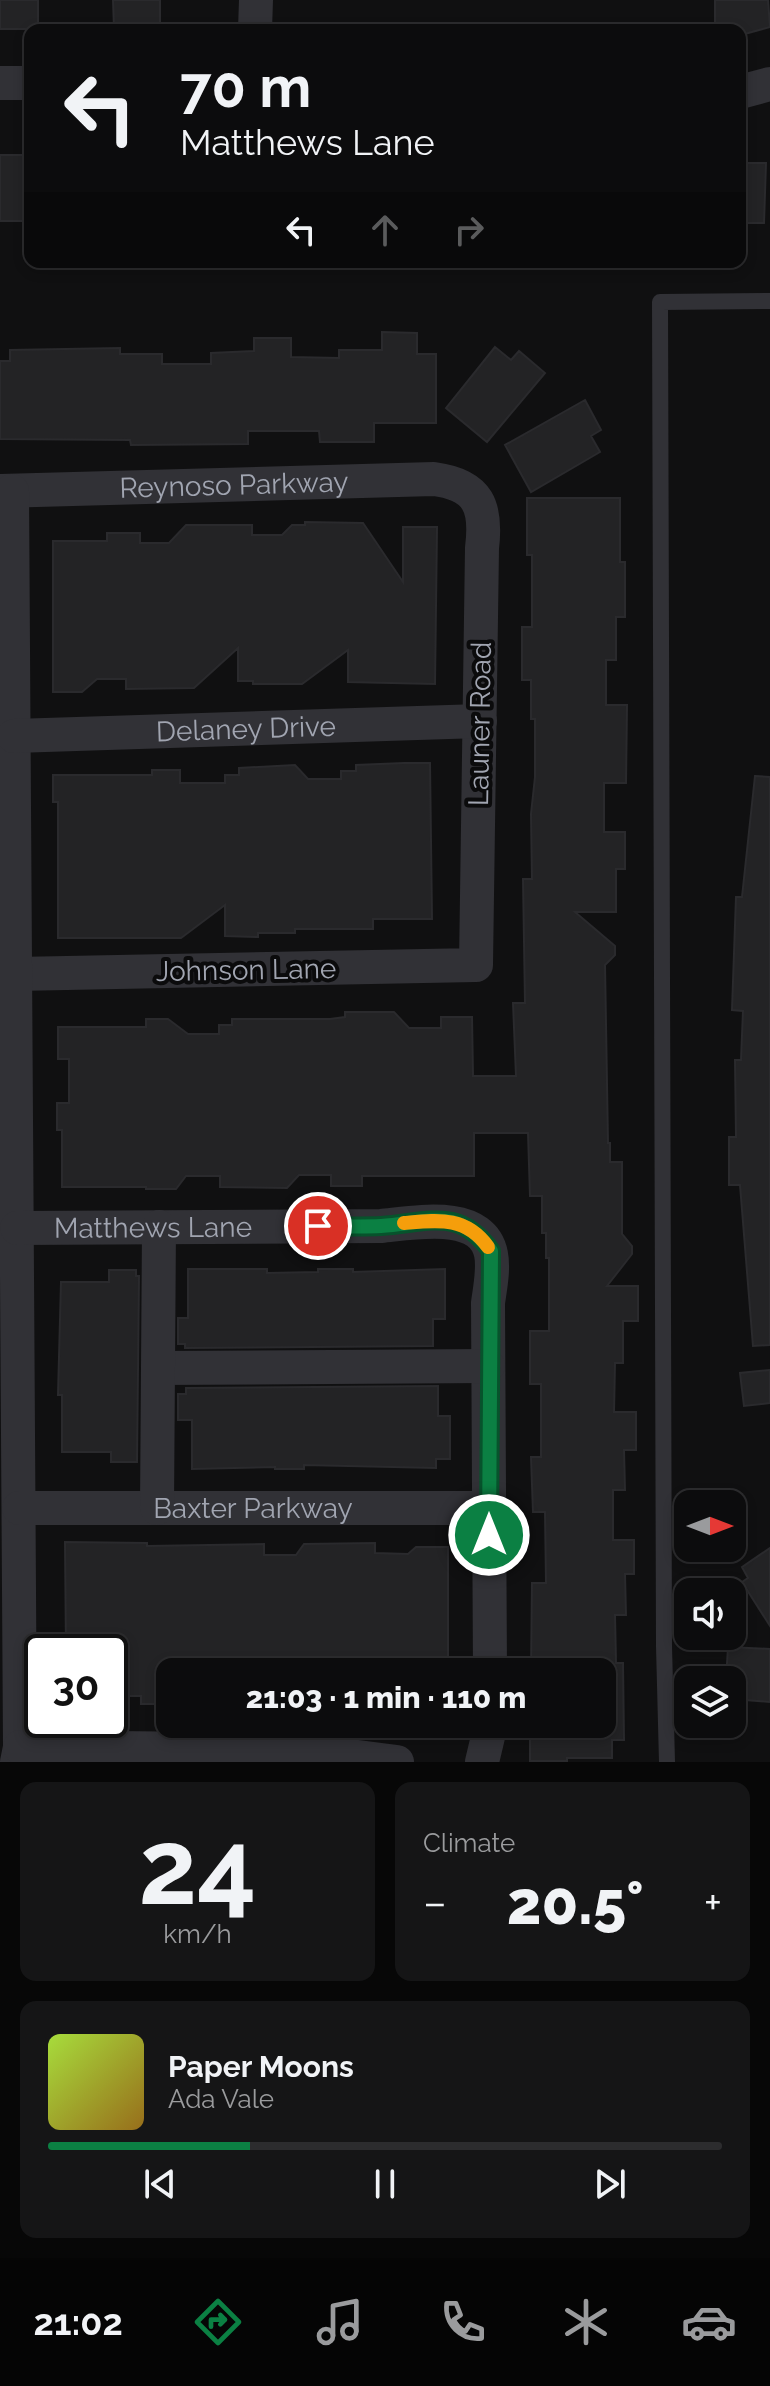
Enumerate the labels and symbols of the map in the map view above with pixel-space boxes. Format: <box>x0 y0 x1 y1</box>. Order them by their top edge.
street label: Reynoso Parkway <box>119 465 349 504</box>
street label: Launer Road <box>462 641 498 807</box>
street label: Delaney Drive <box>155 709 336 748</box>
street label: Johnson Lane <box>155 952 337 988</box>
pin <box>284 1192 352 1260</box>
street label: Matthews Lane <box>54 1210 252 1244</box>
north arrow <box>674 1490 746 1562</box>
street label: Baxter Parkway <box>153 1492 353 1525</box>
position arrow <box>447 1493 531 1577</box>
speed limit sign: 30 <box>24 1634 128 1738</box>

